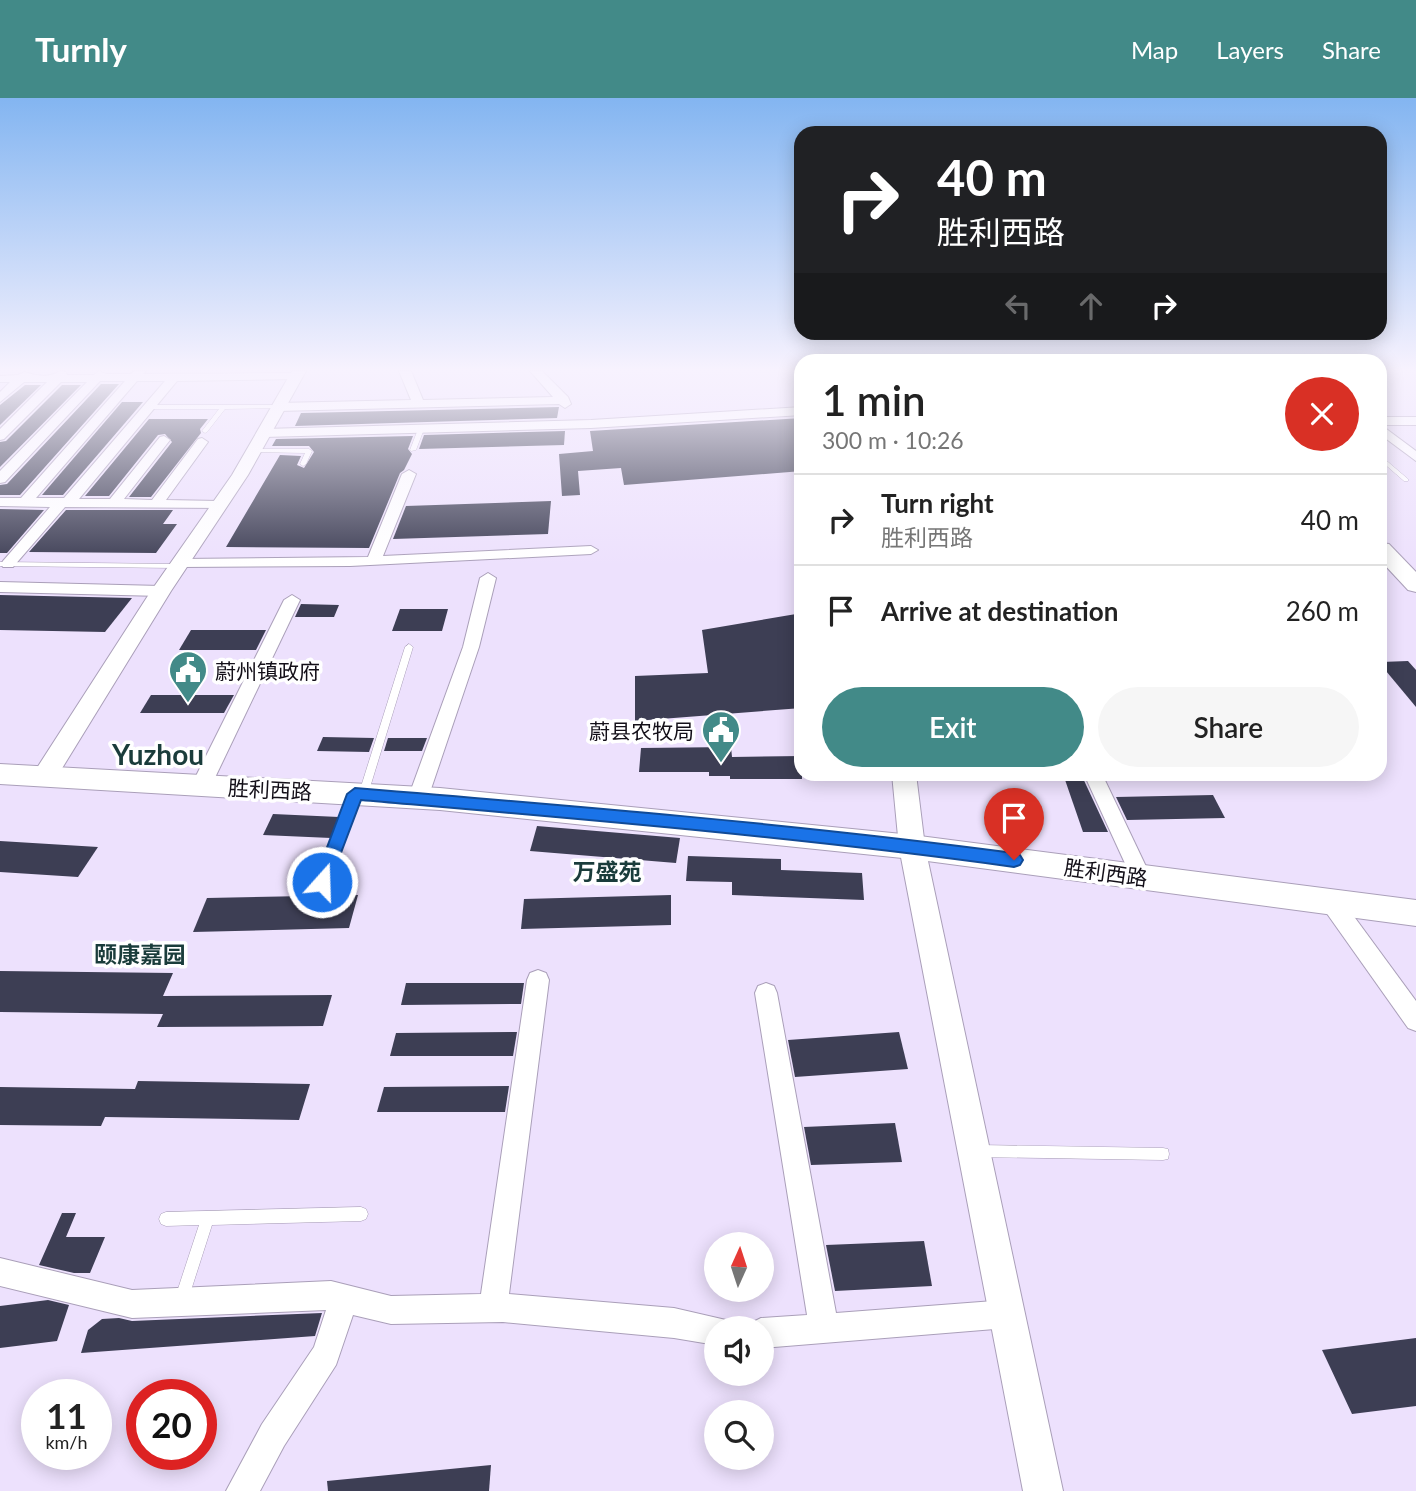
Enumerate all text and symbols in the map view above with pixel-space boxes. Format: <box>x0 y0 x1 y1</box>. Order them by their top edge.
text: Turnly <box>35 29 127 69</box>
text: Map <box>1131 35 1178 64</box>
text: Layers <box>1216 35 1284 64</box>
text: Share <box>1322 35 1381 64</box>
text: 40 m <box>937 148 1047 206</box>
icon: right <box>822 154 913 245</box>
text: 胜利西路 <box>937 212 1065 251</box>
icon: left <box>999 287 1037 325</box>
icon: ahead <box>1072 287 1110 325</box>
icon: right <box>1145 287 1183 325</box>
text: 1 min <box>822 375 926 425</box>
button: close <box>1285 377 1359 451</box>
text: 300 m · 10:26 <box>822 426 964 454</box>
text: Turn right <box>881 487 994 519</box>
icon: right <box>822 501 860 539</box>
text: 40 m <box>1301 504 1359 536</box>
text: 胜利西路 <box>881 523 973 551</box>
icon: arrive <box>822 592 860 630</box>
text: Arrive at destination <box>881 595 1118 627</box>
text: 260 m <box>1286 595 1359 627</box>
public building icon: 蔚州镇政府 <box>167 649 209 704</box>
place label: 蔚州镇政府 <box>215 658 320 683</box>
button: Exit <box>822 687 1084 767</box>
button: Share <box>1098 687 1359 767</box>
public building icon: 蔚县农牧局 <box>700 709 742 764</box>
place label: 蔚县农牧局 <box>589 718 694 743</box>
district label: Yuzhou <box>111 737 204 771</box>
street label: 胜利西路 <box>227 774 313 804</box>
pin <box>984 788 1044 860</box>
icon: arrive <box>995 799 1033 837</box>
position arrow <box>285 845 359 919</box>
street label: 胜利西路 <box>1063 854 1149 890</box>
district label: 万盛苑 <box>573 857 642 885</box>
district label: 颐康嘉园 <box>94 940 186 968</box>
north arrow <box>704 1232 774 1302</box>
map controls <box>704 1232 774 1470</box>
button: sound <box>704 1316 774 1386</box>
speed limit sign: 20 <box>126 1379 217 1470</box>
text: 11 <box>46 1394 87 1436</box>
button: search <box>704 1400 774 1470</box>
text: km/h <box>45 1431 88 1453</box>

